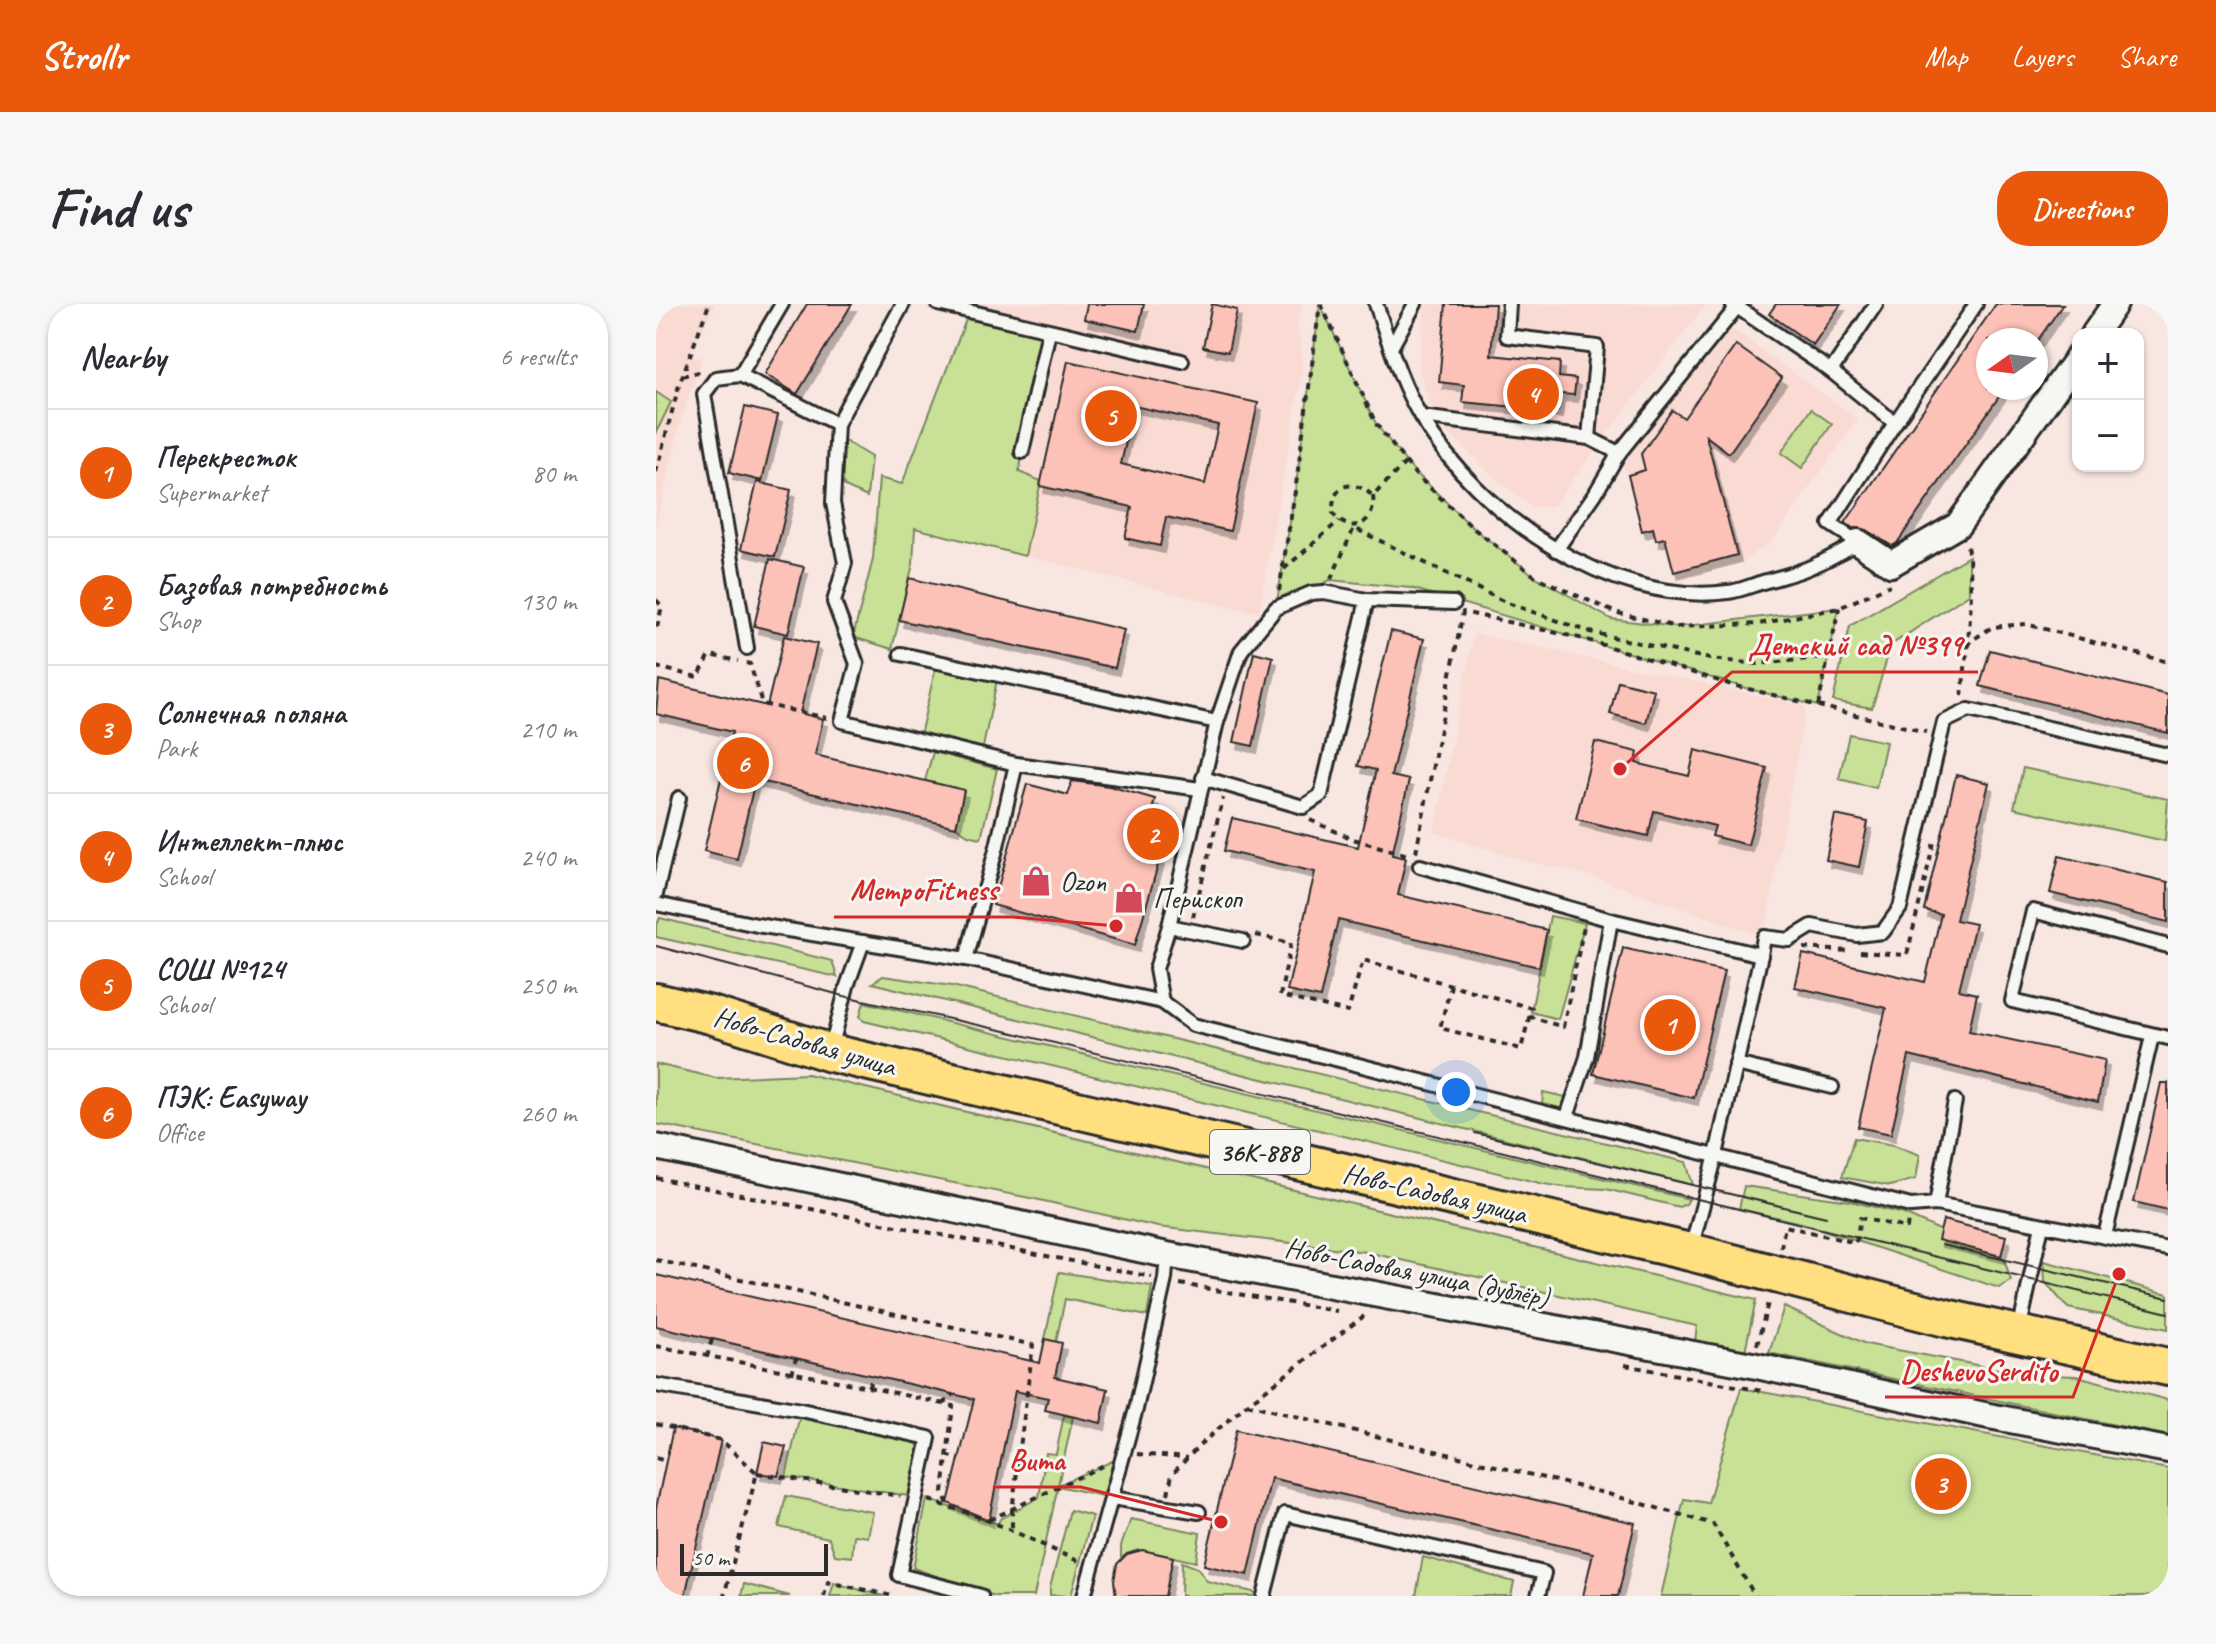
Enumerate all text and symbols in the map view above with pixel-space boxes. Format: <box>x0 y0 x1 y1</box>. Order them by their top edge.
text: Strollr <box>40 33 127 80</box>
text: Map <box>1925 39 1968 74</box>
text: Layers <box>2012 39 2073 74</box>
text: Share <box>2117 39 2176 74</box>
button: Directions <box>1997 171 2168 246</box>
text: Find us <box>48 173 188 244</box>
north arrow <box>1976 328 2048 400</box>
map controls <box>2072 328 2144 472</box>
button: + <box>2072 328 2144 400</box>
text: Nearby <box>80 335 166 378</box>
text: 6 results <box>500 340 576 373</box>
pin: 4 <box>1507 364 1559 424</box>
pin: 5 <box>1085 386 1137 446</box>
button: − <box>2072 400 2144 472</box>
text: Перекресток <box>156 438 296 476</box>
text: 1 <box>100 457 112 490</box>
text: 80 m <box>532 457 576 490</box>
text: Supermarket <box>156 476 267 509</box>
text: Базовая потребность <box>156 566 387 604</box>
text: 2 <box>100 585 112 618</box>
text: 130 m <box>520 585 576 618</box>
text: Shop <box>156 604 200 637</box>
callout: Детский сад №399 <box>1732 618 1978 672</box>
text: Детский сад №399 <box>1748 626 1966 664</box>
text: Солнечная поляна <box>156 694 346 732</box>
text: 3 <box>100 713 112 746</box>
text: 210 m <box>520 713 576 746</box>
text: Park <box>156 732 197 765</box>
pin: 6 <box>717 733 769 793</box>
pin: 2 <box>1127 804 1179 864</box>
text: Интеллект-плюс <box>156 822 343 860</box>
text: 4 <box>100 841 112 874</box>
text: 240 m <box>520 841 576 874</box>
text: School <box>156 860 212 893</box>
callout: МетроFitness <box>834 863 1013 917</box>
shop icon: Ozon <box>1019 864 1053 898</box>
place label: Ozon <box>1060 864 1106 899</box>
text: МетроFitness <box>850 871 1001 909</box>
shop icon: Перископ <box>1112 881 1146 915</box>
place label: Перископ <box>1153 881 1244 916</box>
text: СОШ №124 <box>156 950 285 988</box>
text: 5 <box>100 969 112 1002</box>
text: 250 m <box>520 969 576 1002</box>
text: School <box>156 988 212 1021</box>
pin: 1 <box>1644 995 1696 1055</box>
street label: Ново-Садовая улица <box>710 998 902 1084</box>
your location <box>1436 1072 1476 1112</box>
text: ПЭК: Easyway <box>156 1078 306 1116</box>
text: 6 <box>100 1097 112 1130</box>
text: 260 m <box>520 1097 576 1130</box>
text: Office <box>156 1116 204 1149</box>
road number: 36К-888 <box>1210 1130 1310 1174</box>
street label: Ново-Садовая улица <box>1340 1155 1532 1232</box>
street label: Ново-Садовая улица (дублёр) <box>1282 1229 1554 1315</box>
callout: DeshevoSerdito <box>1885 1343 2073 1397</box>
text: DeshevoSerdito <box>1901 1352 2060 1390</box>
callout: Вита <box>993 1433 1081 1487</box>
text: Вита <box>1009 1441 1067 1479</box>
pin: 3 <box>1915 1454 1967 1514</box>
scale bar <box>680 1540 828 1576</box>
text: 50 m <box>692 1544 729 1572</box>

